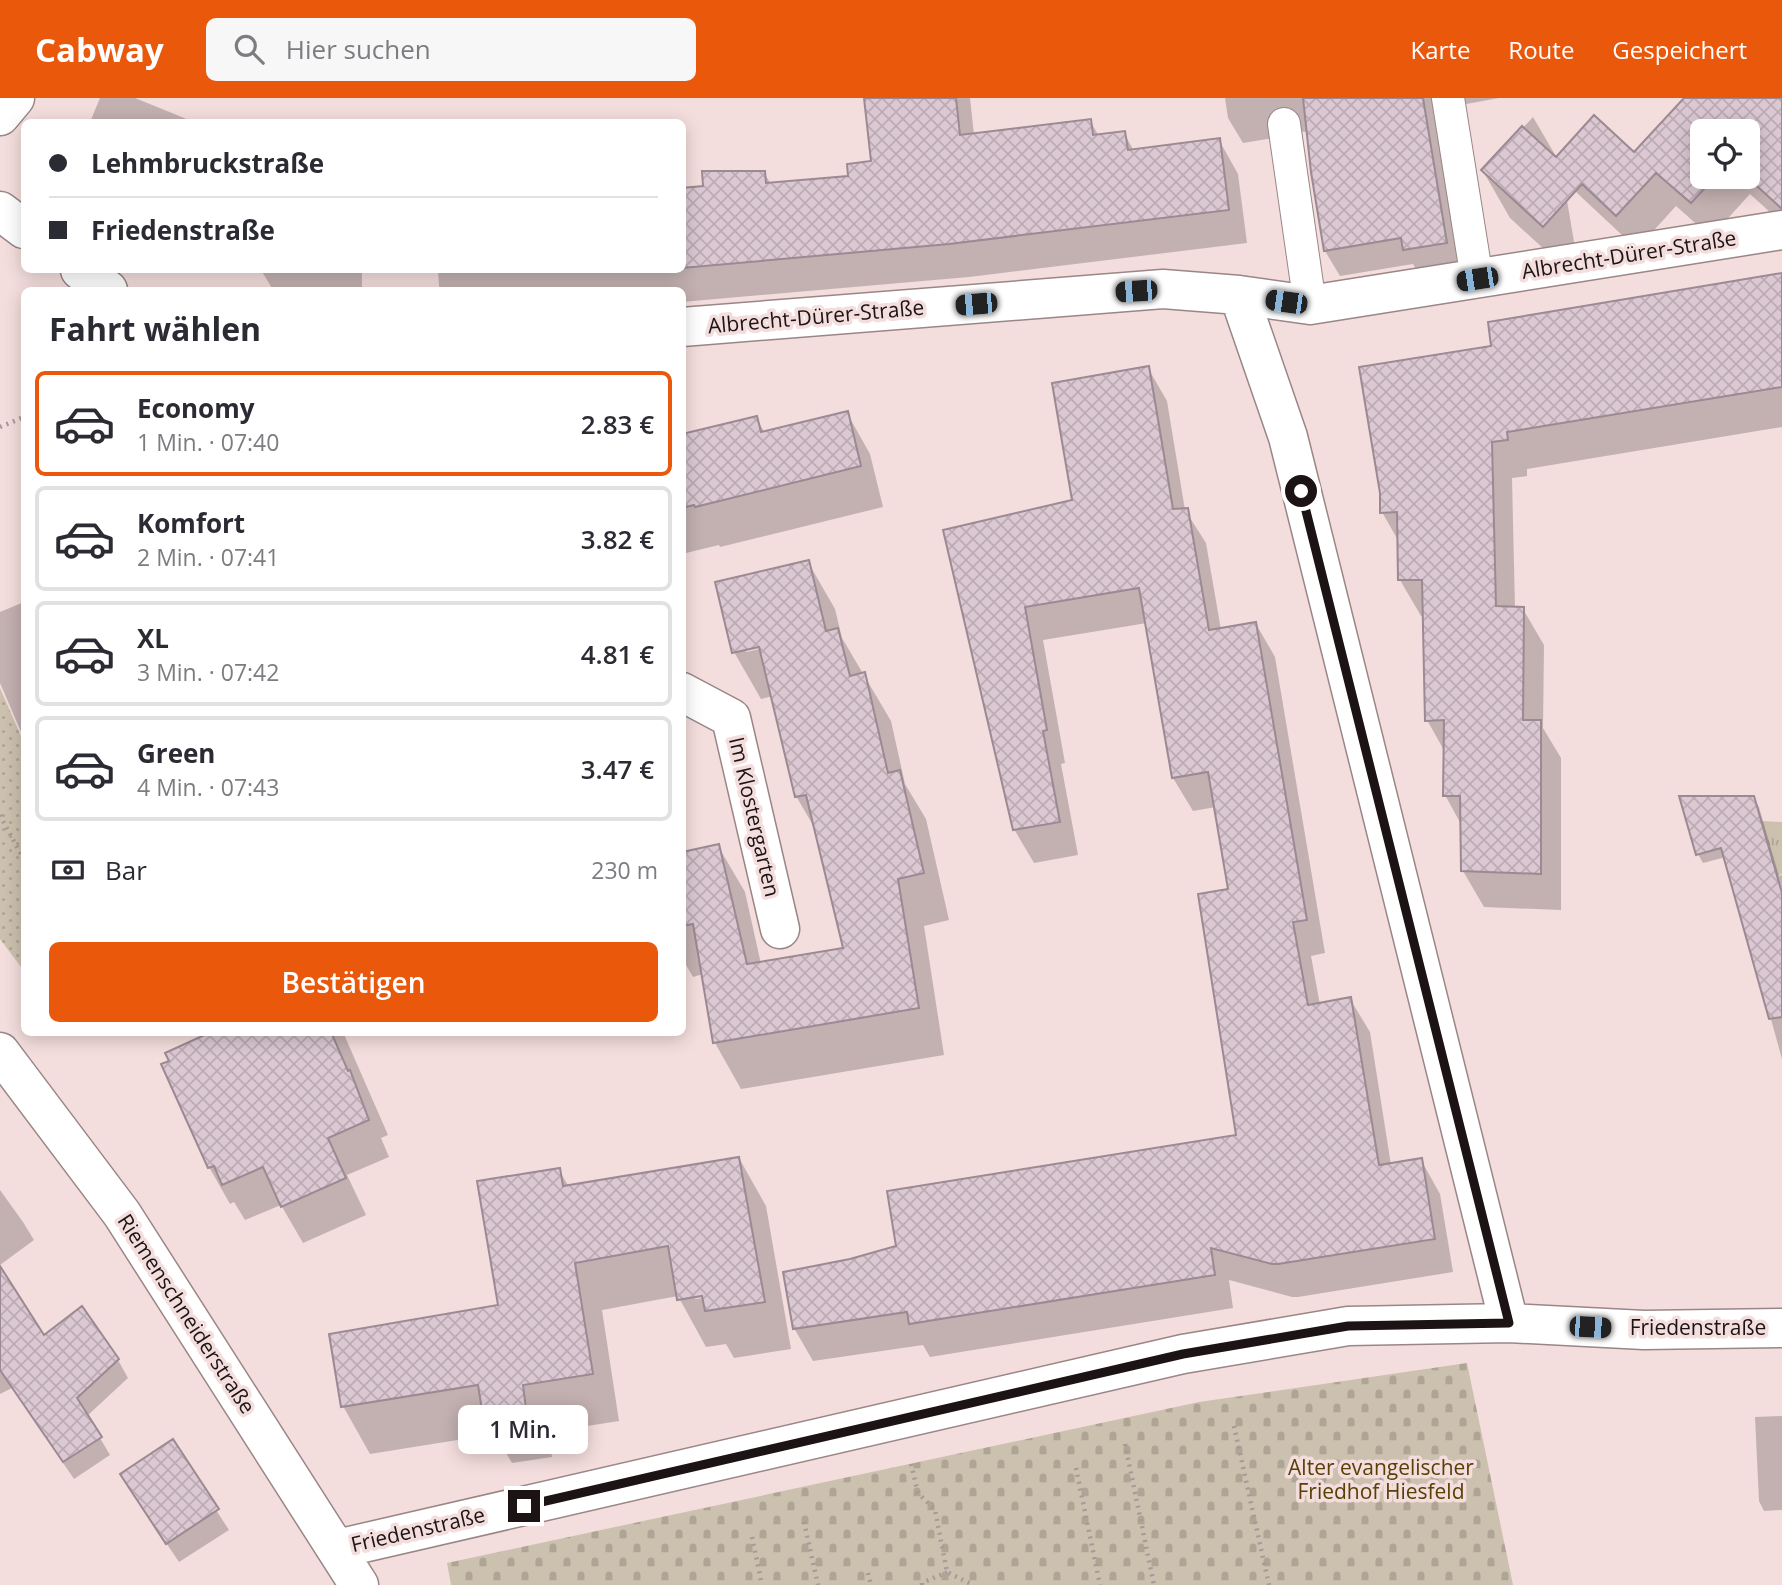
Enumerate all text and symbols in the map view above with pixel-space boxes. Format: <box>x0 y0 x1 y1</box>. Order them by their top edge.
search box <box>206 18 696 81</box>
text: Cabway <box>35 27 164 72</box>
icon: search <box>230 30 268 68</box>
text: Hier suchen <box>286 31 431 67</box>
text: Karte <box>1410 33 1470 66</box>
text: Route <box>1508 33 1574 66</box>
text: Gespeichert <box>1612 33 1747 66</box>
map controls <box>1690 119 1760 189</box>
button: locate <box>1690 119 1760 189</box>
text: Lehmbruckstraße <box>91 145 324 181</box>
text: Friedenstraße <box>91 212 275 248</box>
street label: Albrecht-Dürer-Straße <box>1520 223 1738 285</box>
car <box>1455 265 1500 293</box>
car <box>1115 279 1158 303</box>
car <box>1264 289 1309 315</box>
car <box>955 292 998 316</box>
street label: Albrecht-Dürer-Straße <box>707 293 925 339</box>
text: Fahrt wählen <box>49 307 261 350</box>
text: Economy <box>137 390 255 426</box>
icon: car <box>53 392 116 455</box>
text: 2.83 € <box>581 406 654 442</box>
text: 1 Min. · 07:40 <box>137 426 279 458</box>
route start <box>1285 475 1317 507</box>
text: Komfort <box>137 505 245 541</box>
icon: car <box>53 507 116 570</box>
text: 3.82 € <box>581 521 654 557</box>
text: 2 Min. · 07:41 <box>137 541 279 573</box>
text: XL <box>137 620 169 656</box>
icon: car <box>53 622 116 685</box>
text: 4.81 € <box>581 636 654 672</box>
text: 3 Min. · 07:42 <box>137 656 279 688</box>
street label: Im Klostergarten <box>723 734 787 899</box>
text: Green <box>137 735 215 771</box>
icon: car <box>53 737 116 800</box>
text: 3.47 € <box>581 751 654 787</box>
text: 4 Min. · 07:43 <box>137 771 279 803</box>
icon: cash <box>49 851 87 889</box>
text: Bar <box>105 852 147 888</box>
text: 230 m <box>591 854 658 886</box>
button: Bestätigen <box>49 942 658 1022</box>
street label: Riemenschneiderstraße <box>112 1208 262 1419</box>
street label: Friedenstraße <box>1630 1313 1766 1341</box>
car <box>1569 1315 1612 1339</box>
callout: 1 Min. <box>459 1404 589 1454</box>
text: 1 Min. <box>489 1413 557 1445</box>
park label: Alter evangelischer Friedhof Hiesfeld <box>1288 1453 1474 1505</box>
route end <box>508 1490 540 1522</box>
street label: Friedenstraße <box>348 1500 488 1558</box>

